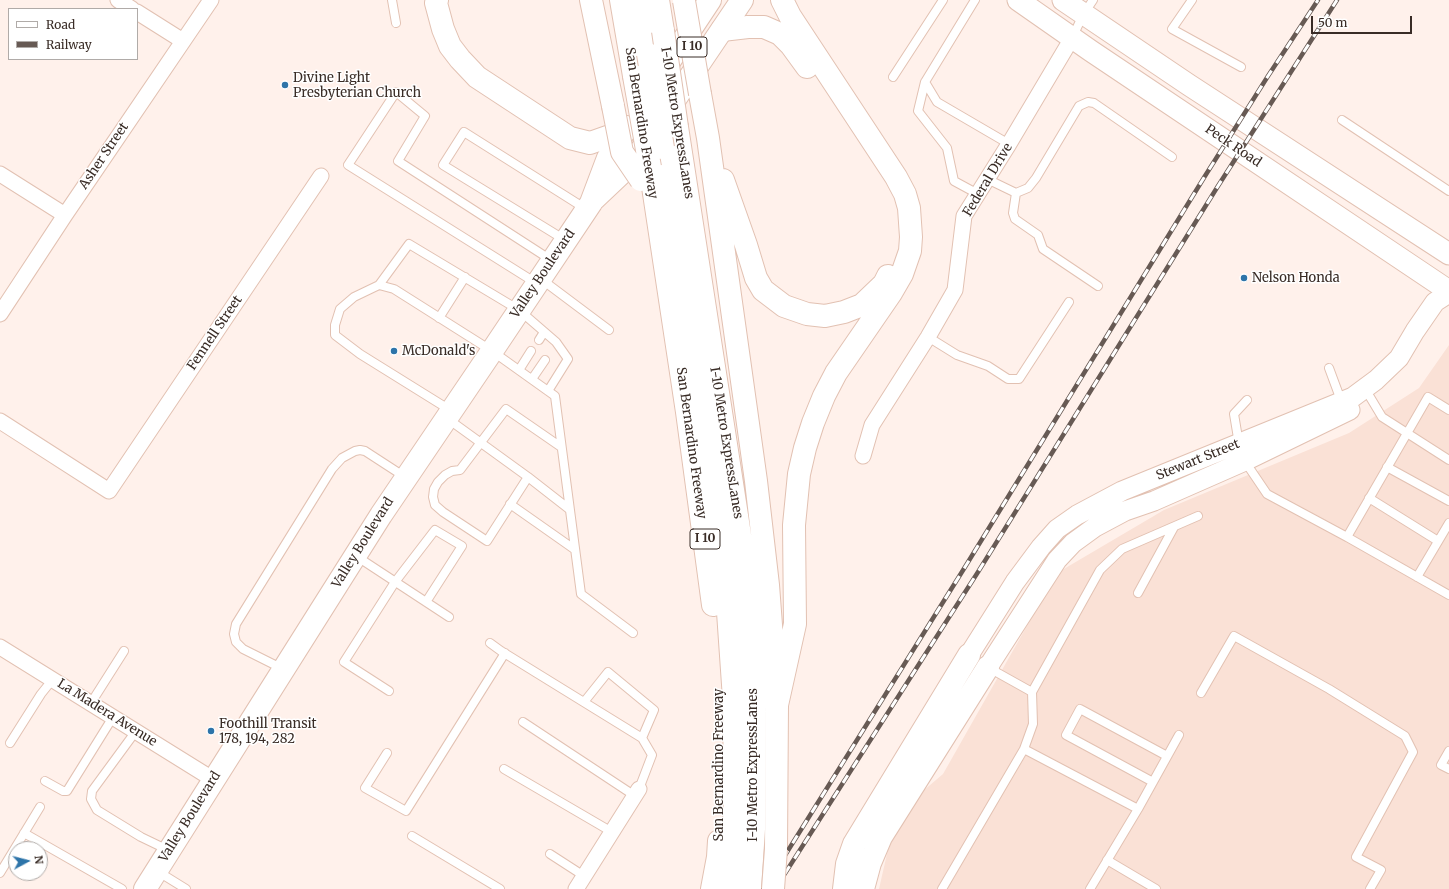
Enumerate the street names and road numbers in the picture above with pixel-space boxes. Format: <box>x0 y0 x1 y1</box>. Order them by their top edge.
road number: I 10 <box>677 37 707 57</box>
street label: San Bernardino Freeway <box>621 46 661 200</box>
street label: I-10 Metro ExpressLanes <box>657 46 697 200</box>
street label: Asher Street <box>76 120 132 192</box>
street label: Peck Road <box>1202 122 1264 170</box>
street label: Federal Drive <box>960 141 1016 219</box>
street label: Valley Boulevard <box>508 227 578 321</box>
street label: Fennell Street <box>184 293 246 373</box>
street label: San Bernardino Freeway <box>673 366 709 520</box>
street label: I-10 Metro ExpressLanes <box>706 366 746 520</box>
street label: Stewart Street <box>1154 436 1242 484</box>
street label: Valley Boulevard <box>329 495 397 591</box>
road number: I 10 <box>690 529 720 549</box>
street label: La Madera Avenue <box>54 676 160 750</box>
street label: San Bernardino Freeway <box>711 688 727 842</box>
street label: I-10 Metro ExpressLanes <box>745 688 761 842</box>
street label: Valley Boulevard <box>156 769 224 865</box>

